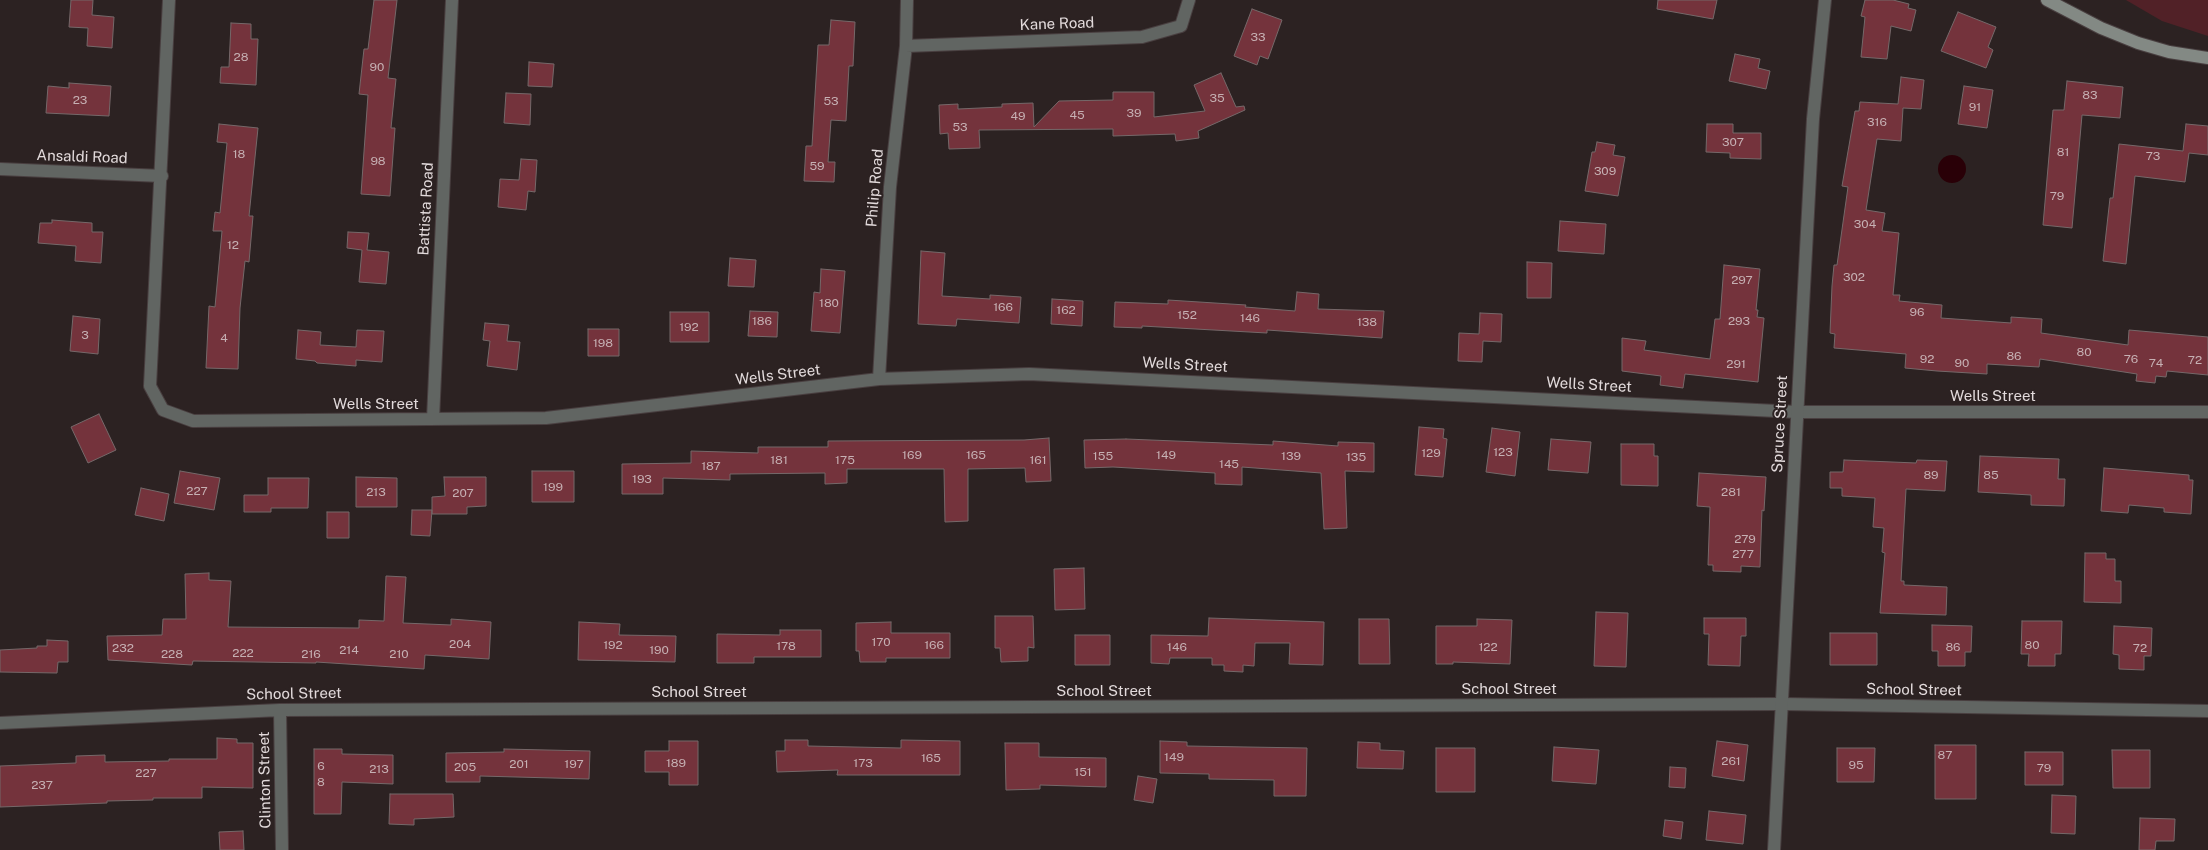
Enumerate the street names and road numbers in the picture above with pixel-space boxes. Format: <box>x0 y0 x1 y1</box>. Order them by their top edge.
street label: Kane Road <box>1019 14 1095 34</box>
street label: Ansaldi Road <box>36 146 128 168</box>
street label: Philip Road <box>863 148 887 228</box>
street label: Battista Road <box>415 162 437 256</box>
street label: Wells Street <box>1142 354 1228 376</box>
street label: Wells Street <box>734 361 822 389</box>
street label: Wells Street <box>1546 374 1632 396</box>
street label: Spruce Street <box>1768 375 1792 473</box>
street label: Wells Street <box>1950 387 2036 405</box>
street label: Wells Street <box>333 395 419 413</box>
street label: School Street <box>1461 680 1557 698</box>
street label: School Street <box>1866 680 1962 700</box>
street label: School Street <box>1056 682 1152 700</box>
street label: School Street <box>651 683 747 701</box>
street label: School Street <box>246 684 342 704</box>
street label: Clinton Street <box>255 731 275 829</box>

